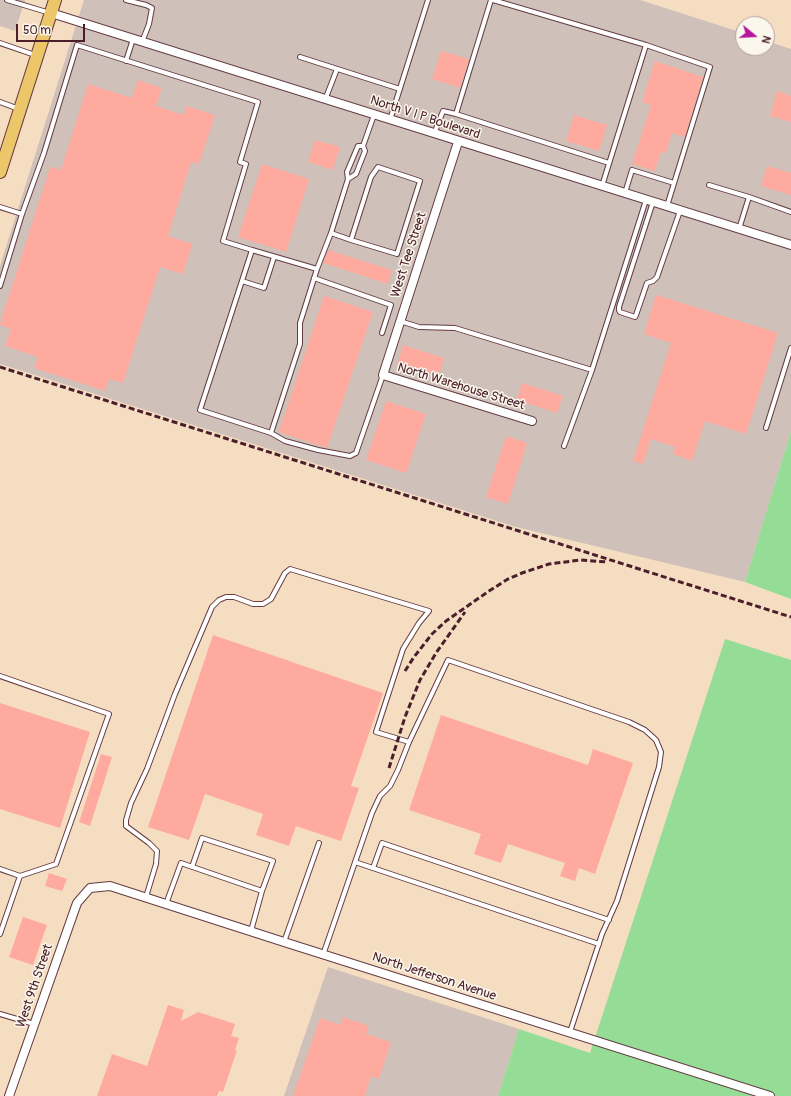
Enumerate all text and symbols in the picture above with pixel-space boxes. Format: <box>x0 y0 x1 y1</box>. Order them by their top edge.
scale bar <box>18 16 87 42</box>
north arrow <box>735 16 775 56</box>
text: 50 m <box>23 23 51 38</box>
text: N <box>759 34 773 45</box>
street label: North V I P Boulevard <box>368 93 482 143</box>
street label: West Tee Street <box>388 210 430 300</box>
street label: North Warehouse Street <box>395 360 527 414</box>
street label: West 9th Street <box>13 942 57 1030</box>
street label: North Jefferson Avenue <box>370 950 498 1004</box>

